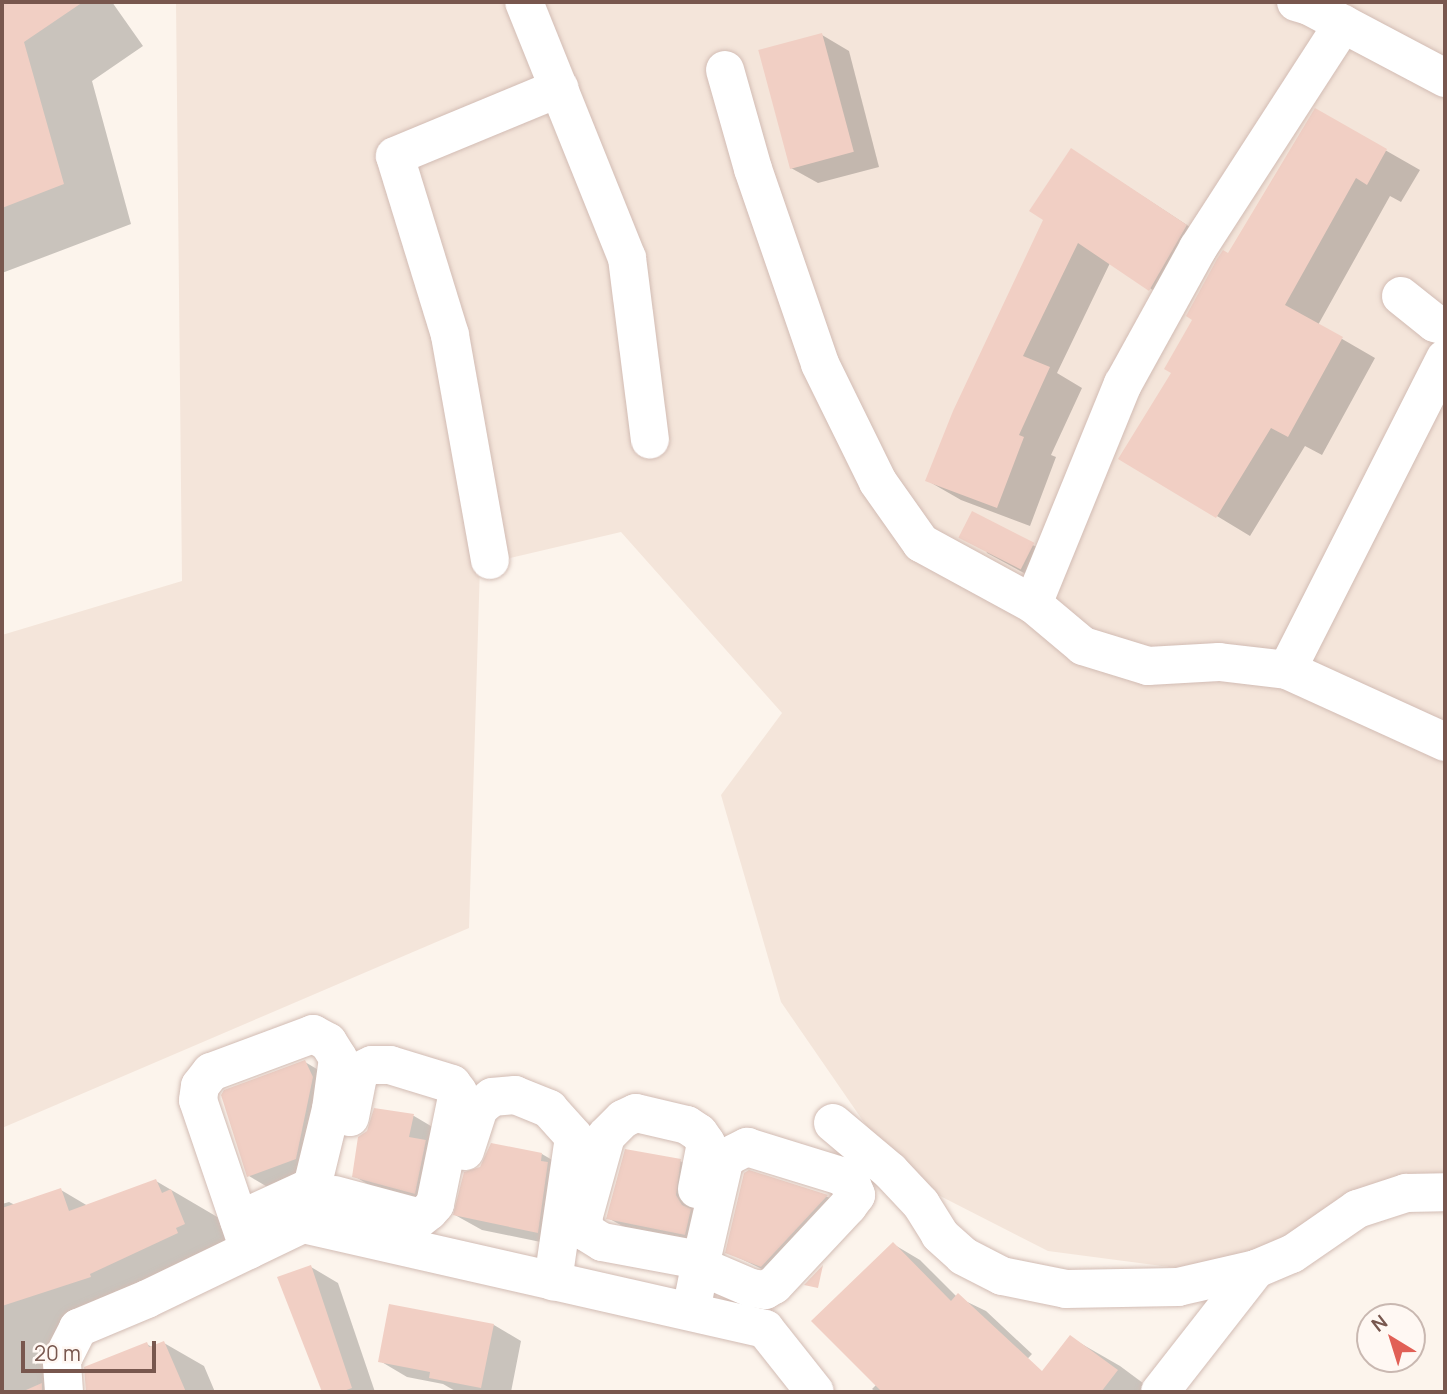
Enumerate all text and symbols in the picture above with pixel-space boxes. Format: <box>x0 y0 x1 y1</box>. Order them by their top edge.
north arrow <box>1356 1303 1426 1373</box>
text: N <box>1366 1309 1393 1337</box>
scale bar <box>24 1328 159 1372</box>
text: 20 m <box>34 1339 81 1367</box>

